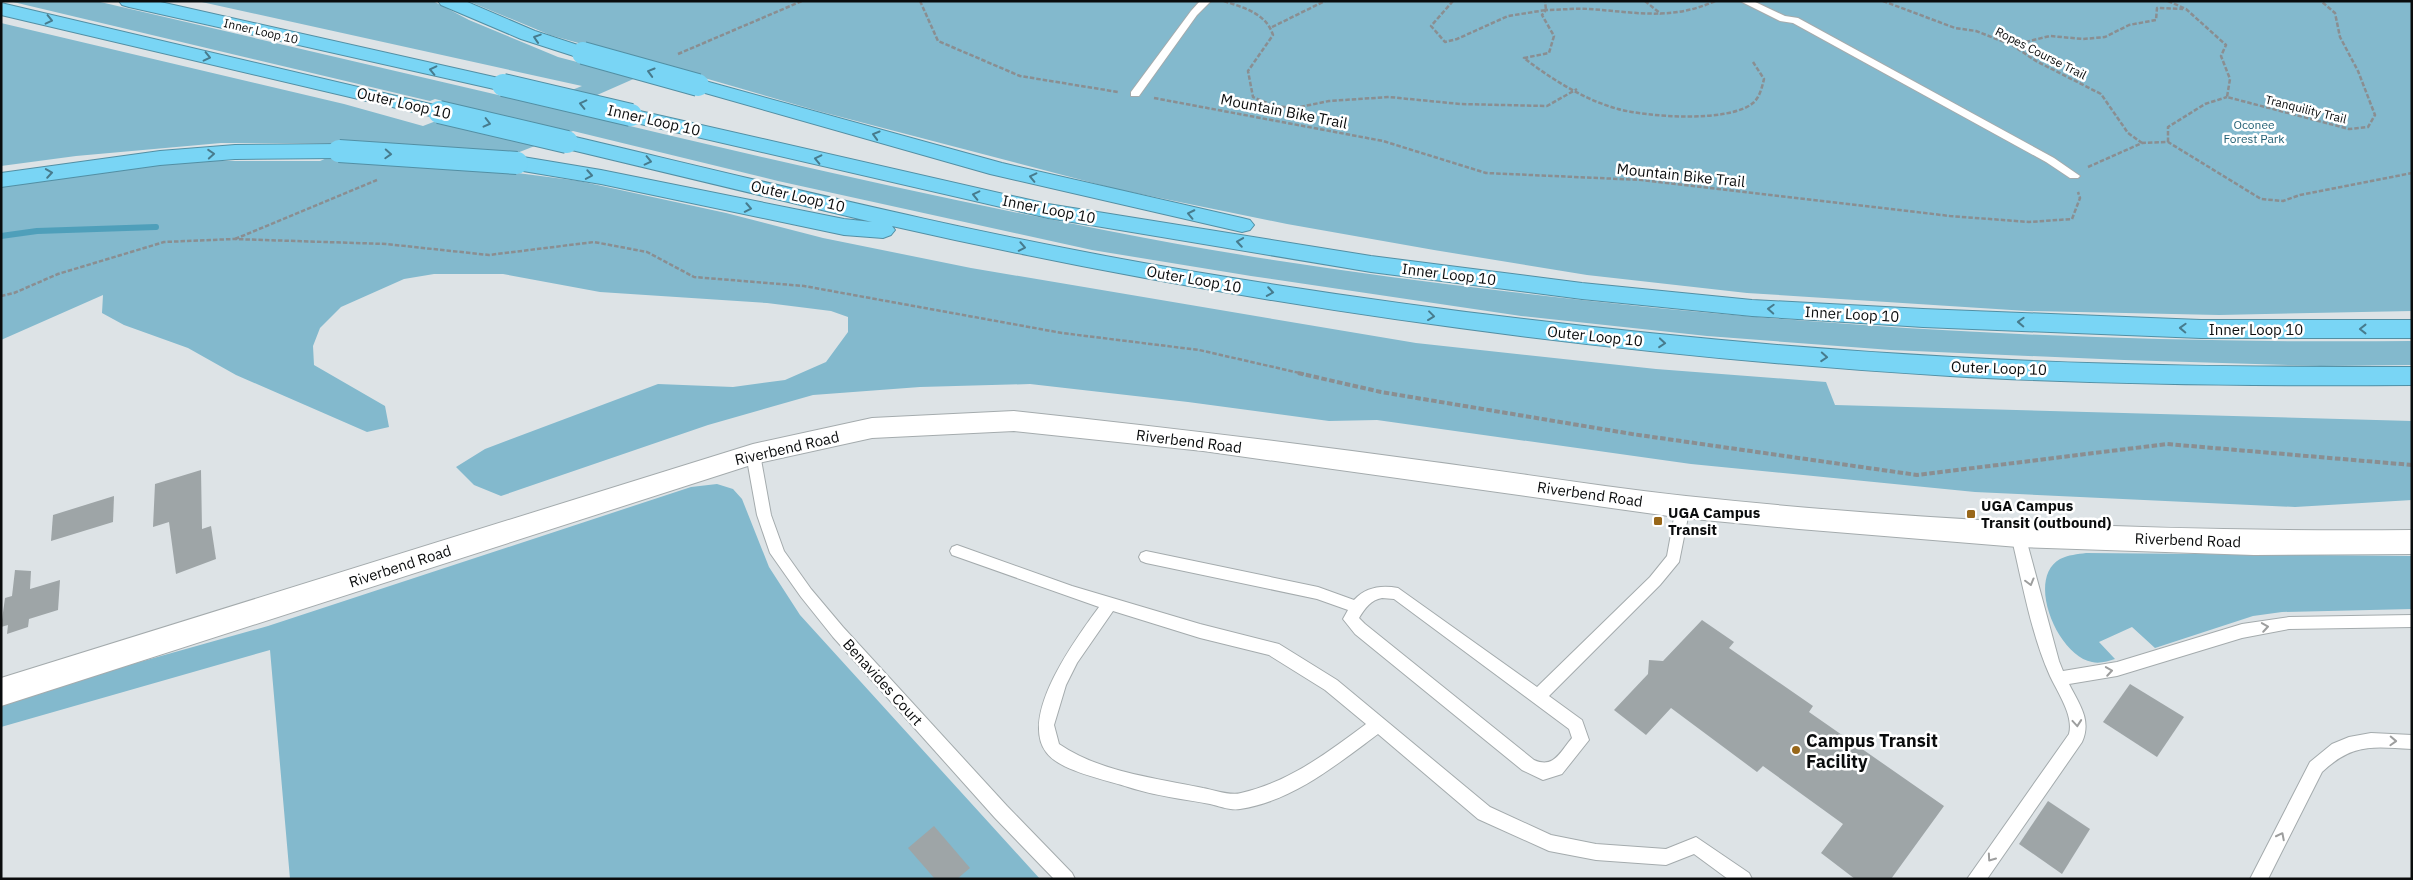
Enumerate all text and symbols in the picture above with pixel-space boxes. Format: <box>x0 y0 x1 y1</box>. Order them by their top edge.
one-way arrow <box>44 14 53 25</box>
street label: Inner Loop 10 <box>222 15 300 47</box>
street label: Ropes Course Trail <box>1993 24 2089 82</box>
one-way arrow <box>533 33 541 43</box>
one-way arrow <box>203 51 211 62</box>
one-way arrow <box>429 65 438 75</box>
one-way arrow <box>647 67 656 78</box>
street label: Outer Loop 10 <box>355 83 453 123</box>
street label: Mountain Bike Trail <box>1219 89 1349 133</box>
street label: Tranquility Trail <box>2264 92 2348 126</box>
one-way arrow <box>579 99 588 110</box>
street label: Inner Loop 10 <box>606 100 702 140</box>
one-way arrow <box>482 117 491 128</box>
park label: Oconee Forest Park <box>2223 117 2285 146</box>
one-way arrow <box>871 130 880 141</box>
one-way arrow <box>384 148 392 159</box>
one-way arrow <box>207 149 215 160</box>
one-way arrow <box>813 154 822 165</box>
one-way arrow <box>644 155 653 166</box>
street label: Mountain Bike Trail <box>1616 159 1746 191</box>
one-way arrow <box>45 169 54 179</box>
one-way arrow <box>585 170 594 180</box>
one-way arrow <box>1028 172 1037 183</box>
street label: Outer Loop 10 <box>749 176 847 216</box>
one-way arrow <box>972 190 981 201</box>
street label: Inner Loop 10 <box>1001 191 1097 227</box>
one-way arrow <box>744 202 753 213</box>
one-way arrow <box>1187 209 1196 220</box>
one-way arrow <box>1235 238 1244 248</box>
one-way arrow <box>1017 241 1026 251</box>
street label: Inner Loop 10 <box>1401 259 1497 289</box>
street label: Outer Loop 10 <box>1145 261 1243 297</box>
one-way arrow <box>1267 286 1275 297</box>
street label: Inner Loop 10 <box>1804 302 1900 326</box>
one-way arrow <box>1767 304 1775 315</box>
one-way arrow <box>1427 311 1435 321</box>
one-way arrow <box>2016 317 2024 328</box>
street label: Inner Loop 10 <box>2209 320 2303 339</box>
street label: Outer Loop 10 <box>1546 322 1644 350</box>
one-way arrow <box>2179 323 2187 334</box>
one-way arrow <box>2359 324 2366 334</box>
one-way arrow <box>1658 338 1666 349</box>
one-way arrow <box>1820 351 1828 362</box>
street label: Outer Loop 10 <box>1951 357 2047 379</box>
street label: Riverbend Road <box>1135 425 1243 457</box>
street label: Riverbend Road <box>733 427 841 469</box>
street label: Riverbend Road <box>1536 477 1644 511</box>
place label: UGA Campus Transit (outbound) <box>1981 496 2111 532</box>
place label: UGA Campus Transit <box>1668 503 1761 539</box>
marker: UGA Campus Transit (outbound) <box>1965 508 1977 520</box>
marker: UGA Campus Transit <box>1652 515 1664 527</box>
street label: Riverbend Road <box>2134 529 2242 551</box>
street label: Riverbend Road <box>346 541 454 591</box>
one-way arrow <box>2025 577 2035 585</box>
one-way arrow <box>2261 622 2269 633</box>
street label: Benavides Court <box>839 635 927 729</box>
one-way arrow <box>2104 666 2113 676</box>
one-way arrow <box>2071 720 2082 728</box>
place label: Campus Transit Facility <box>1806 729 1938 773</box>
one-way arrow <box>2390 736 2398 747</box>
marker: Campus Transit Facility <box>1790 744 1802 756</box>
one-way arrow <box>2275 832 2285 841</box>
one-way arrow <box>1988 852 1997 862</box>

